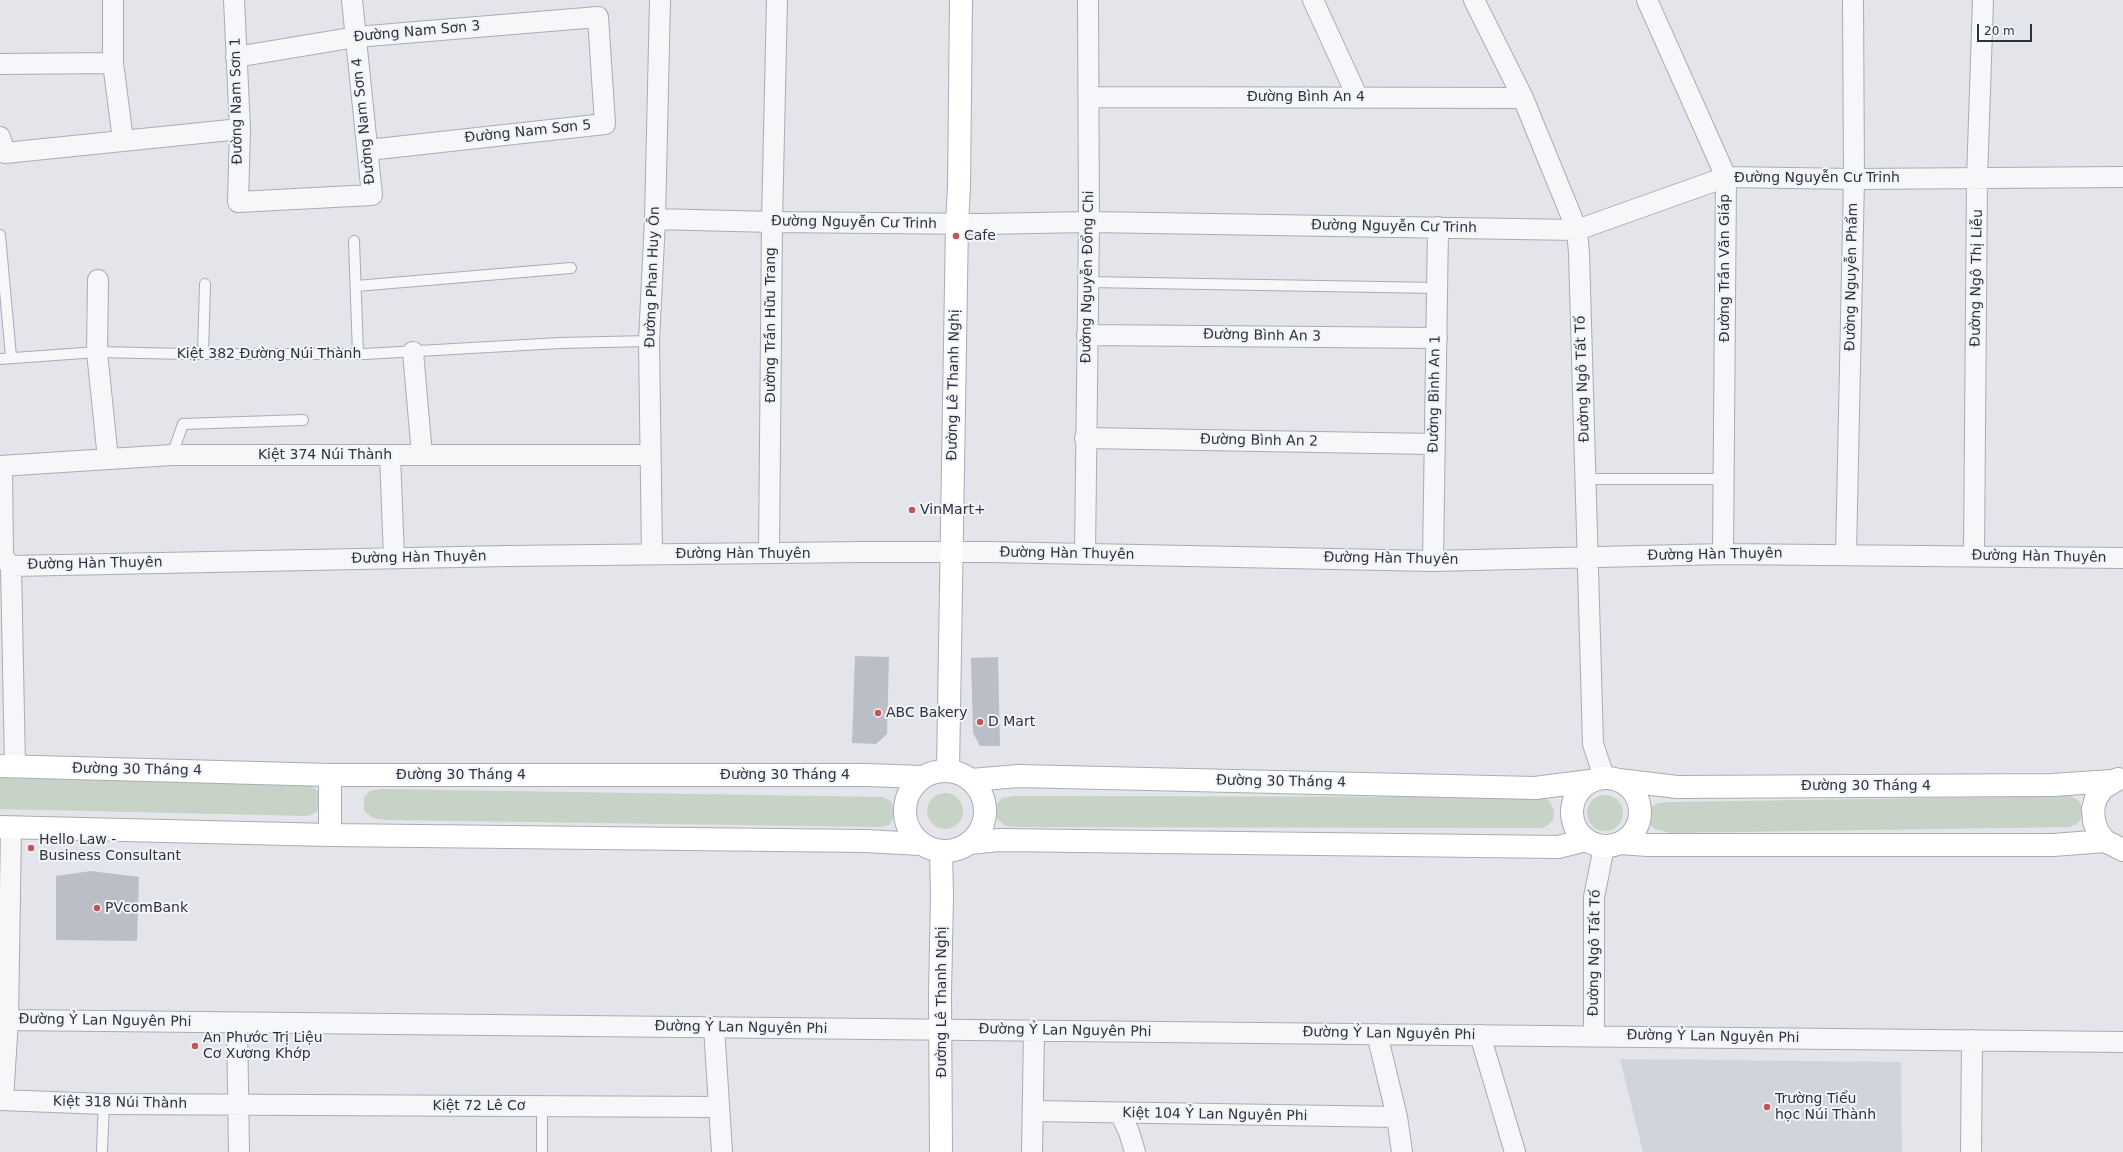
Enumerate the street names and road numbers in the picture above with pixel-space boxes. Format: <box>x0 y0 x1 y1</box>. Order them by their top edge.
street label: Đường Nam Sơn 3 <box>353 18 481 46</box>
street label: Đường Nam Sơn 1 <box>227 37 247 165</box>
street label: Đường Nam Sơn 4 <box>349 57 379 185</box>
street label: Đường Bình An 4 <box>1247 89 1365 105</box>
street label: Đường Nam Sơn 5 <box>464 117 592 147</box>
street label: Đường Nguyễn Cư Trinh <box>1734 170 1900 186</box>
street label: Đường Nguyễn Đổng Chi <box>1078 190 1098 364</box>
street label: Đường Trần Văn Giáp <box>1717 194 1733 342</box>
street label: Đường Nguyễn Phẩm <box>1842 203 1862 351</box>
street label: Đường Phan Huy Ôn <box>642 206 664 348</box>
street label: Đường Ngô Thị Liễu <box>1967 209 1987 347</box>
street label: Đường Nguyễn Cư Trinh <box>771 213 937 233</box>
street label: Đường Nguyễn Cư Trinh <box>1311 217 1477 237</box>
street label: Đường Trần Hữu Trang <box>763 247 779 403</box>
street label: Đường Lê Thanh Nghị <box>944 309 964 461</box>
street label: Đường Ngô Tất Tố <box>1572 315 1594 443</box>
street label: Đường Bình An 3 <box>1203 327 1321 345</box>
street label: Đường Bình An 1 <box>1426 335 1444 453</box>
street label: Kiệt 382 Đường Núi Thành <box>177 346 361 362</box>
street label: Đường Bình An 2 <box>1200 432 1318 450</box>
street label: Kiệt 374 Núi Thành <box>258 447 392 463</box>
street label: Đường Hàn Thuyên <box>999 544 1135 564</box>
street label: Đường Hàn Thuyên <box>1647 545 1783 565</box>
street label: Đường Hàn Thuyên <box>676 546 810 562</box>
street label: Đường Hàn Thuyên <box>1971 547 2107 567</box>
street label: Đường Hàn Thuyên <box>351 548 487 568</box>
street label: Đường Hàn Thuyên <box>1323 549 1459 569</box>
street label: Đường Hàn Thuyên <box>27 554 163 574</box>
street label: Đường 30 Tháng 4 <box>72 760 202 780</box>
street label: Đường 30 Tháng 4 <box>396 767 526 783</box>
street label: Đường 30 Tháng 4 <box>720 767 850 783</box>
street label: Đường 30 Tháng 4 <box>1216 772 1346 792</box>
street label: Đường 30 Tháng 4 <box>1801 778 1931 794</box>
street label: Đường Ngô Tất Tố <box>1585 889 1605 1017</box>
street label: Đường Lê Thanh Nghị <box>934 926 950 1078</box>
street label: Đường Ỷ Lan Nguyên Phi <box>18 1011 192 1031</box>
street label: Đường Ỷ Lan Nguyên Phi <box>654 1018 828 1038</box>
street label: Đường Ỷ Lan Nguyên Phi <box>978 1021 1152 1041</box>
street label: Đường Ỷ Lan Nguyên Phi <box>1302 1024 1476 1044</box>
street label: Đường Ỷ Lan Nguyên Phi <box>1626 1027 1800 1047</box>
street label: Kiệt 318 Núi Thành <box>53 1093 187 1113</box>
street label: Kiệt 72 Lê Cơ <box>433 1098 525 1114</box>
street label: Kiệt 104 Ỷ Lan Nguyên Phi <box>1122 1105 1308 1125</box>

